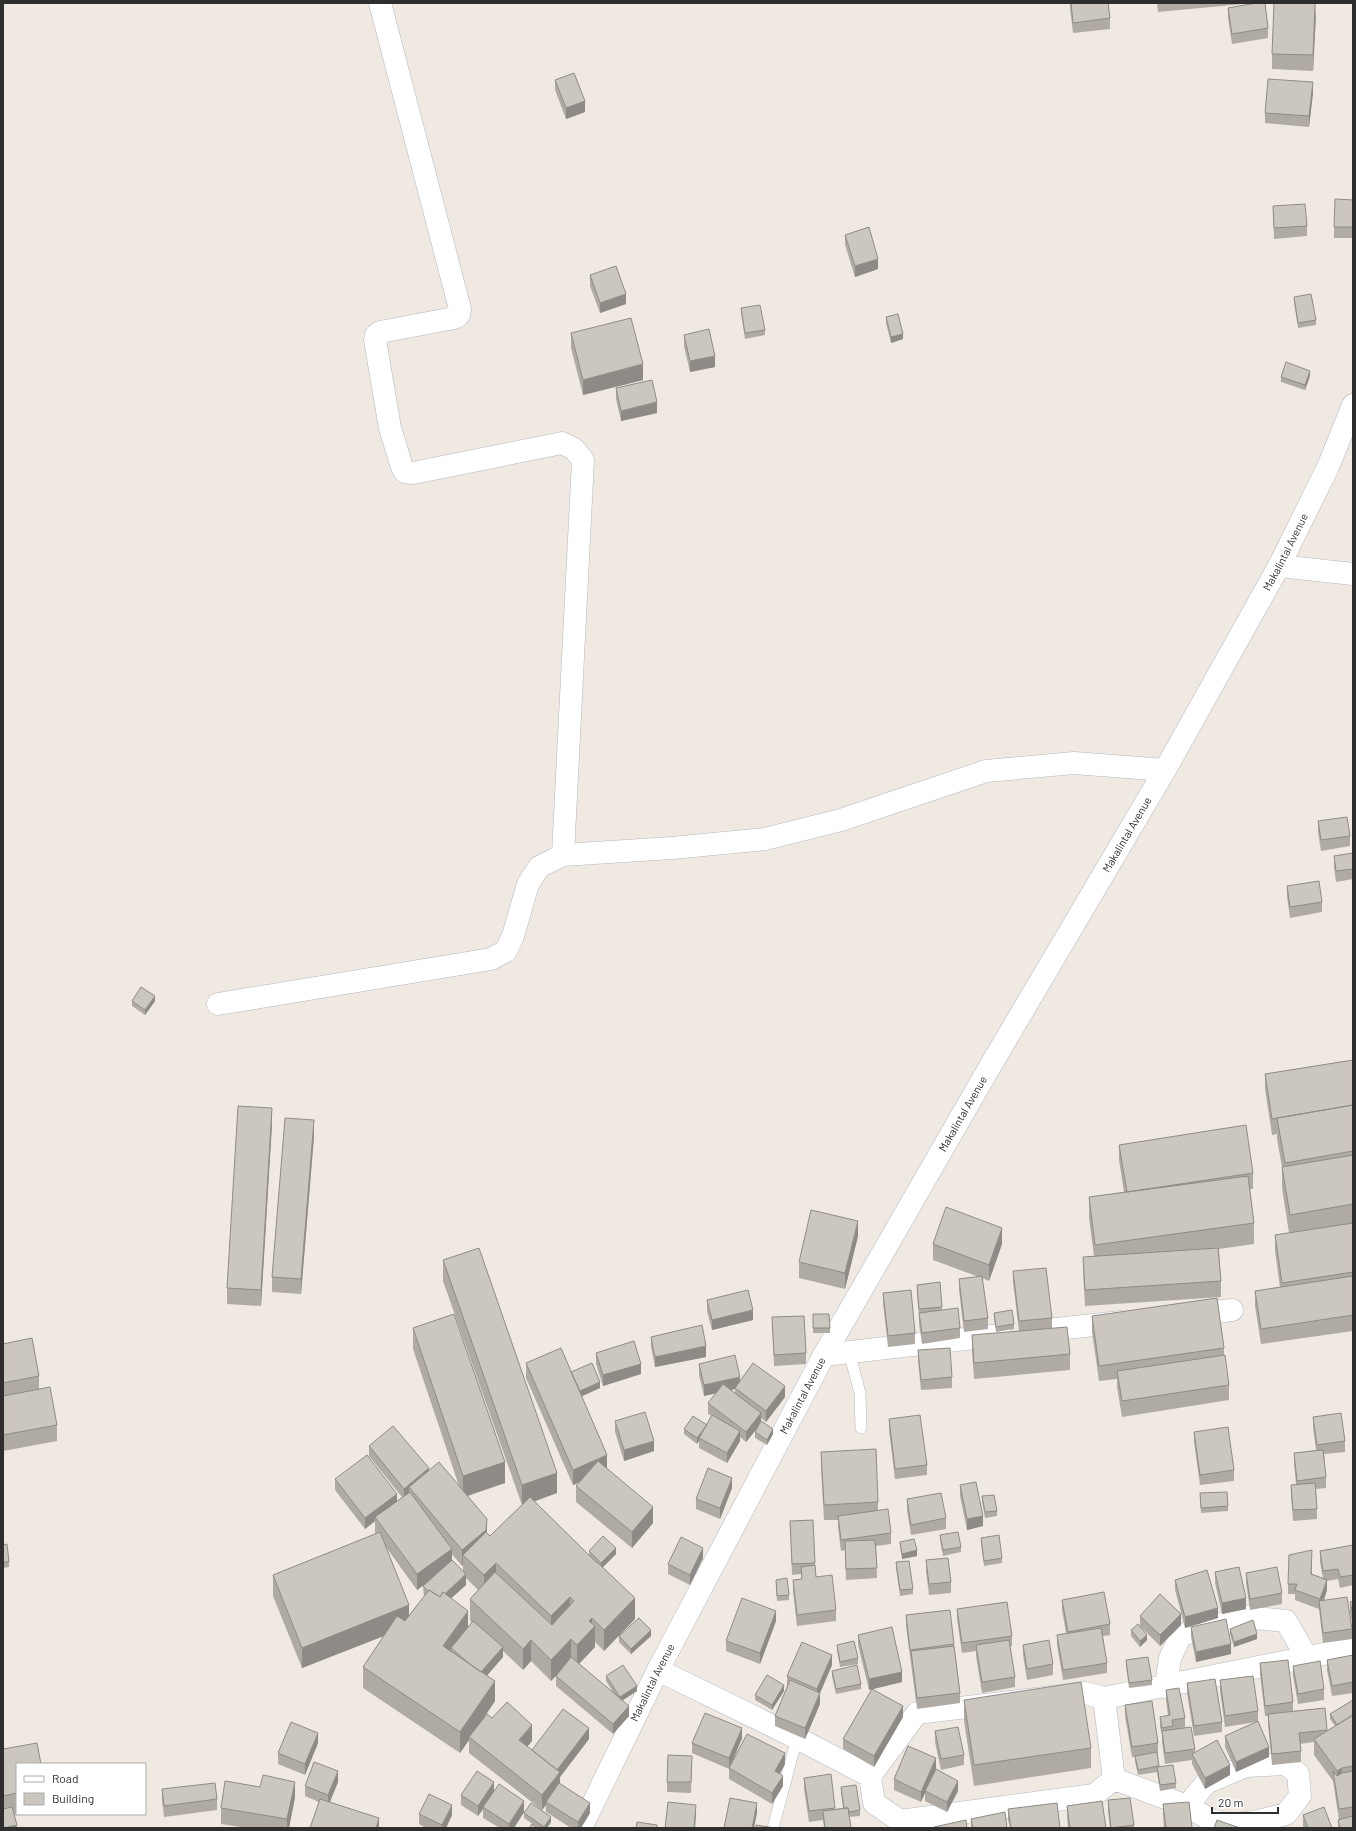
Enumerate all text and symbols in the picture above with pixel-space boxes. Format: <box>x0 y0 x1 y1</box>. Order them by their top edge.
street label: Makalintal Avenue <box>1260 511 1310 593</box>
street label: Makalintal Avenue <box>1099 794 1154 874</box>
street label: Makalintal Avenue <box>935 1073 989 1154</box>
street label: Makalintal Avenue <box>777 1354 828 1436</box>
street label: Makalintal Avenue <box>627 1641 677 1723</box>
legend <box>16 1763 146 1815</box>
text: Road <box>52 1771 79 1785</box>
scale bar <box>1212 1789 1278 1815</box>
text: Building <box>52 1791 94 1805</box>
text: 20 m <box>1218 1795 1244 1809</box>

